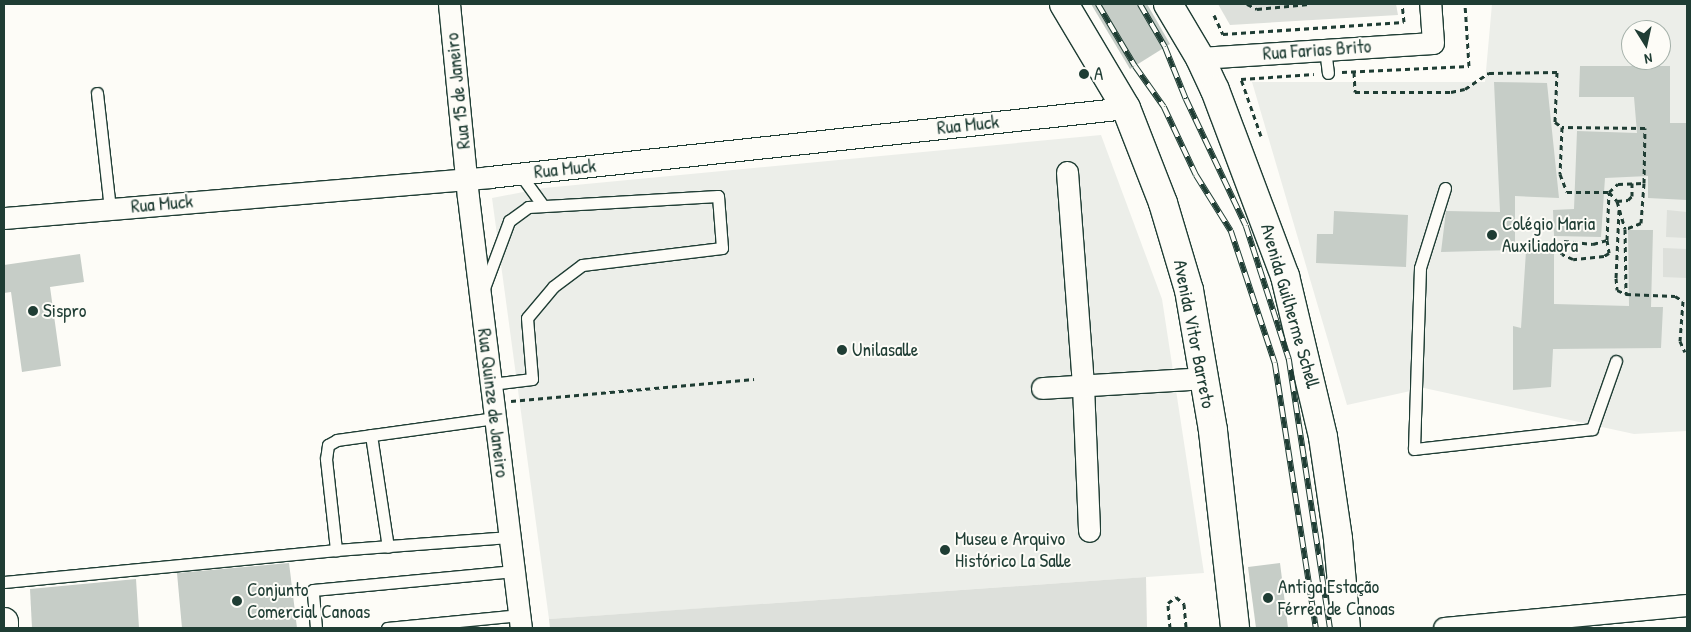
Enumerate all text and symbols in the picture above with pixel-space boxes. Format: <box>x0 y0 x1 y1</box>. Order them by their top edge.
north arrow <box>1621 20 1671 70</box>
street label: Rua 15 de Janeiro <box>441 32 475 150</box>
street label: Rua Farias Brito <box>1262 35 1372 65</box>
text: N <box>1643 49 1654 69</box>
place label: A <box>1094 63 1103 85</box>
marker: A <box>1078 68 1090 80</box>
street label: Rua Muck <box>936 110 1000 140</box>
street label: Rua Muck <box>533 154 597 184</box>
street label: Rua Muck <box>130 190 194 218</box>
place label: Colégio Maria Auxiliadora <box>1502 213 1595 257</box>
street label: Avenida Guilherme Schell <box>1256 221 1324 391</box>
marker: Colégio Maria Auxiliadora <box>1486 229 1498 241</box>
street label: Avenida Vitor Barreto <box>1168 258 1220 410</box>
place label: Sispro <box>43 300 86 322</box>
marker: Sispro <box>27 305 39 317</box>
street label: Rua Quinze de Janeiro <box>473 327 513 479</box>
place label: Unilasalle <box>852 339 918 361</box>
marker: Unilasalle <box>836 344 848 356</box>
place label: Museu e Arquivo Histórico La Salle <box>955 528 1071 572</box>
marker: Museu e Arquivo Histórico La Salle <box>939 544 951 556</box>
place label: Antiga Estação Férrea de Canoas <box>1278 576 1395 620</box>
place label: Conjunto Comercial Canoas <box>247 579 370 623</box>
marker: Antiga Estação Férrea de Canoas <box>1262 592 1274 604</box>
marker: Conjunto Comercial Canoas <box>231 595 243 607</box>

